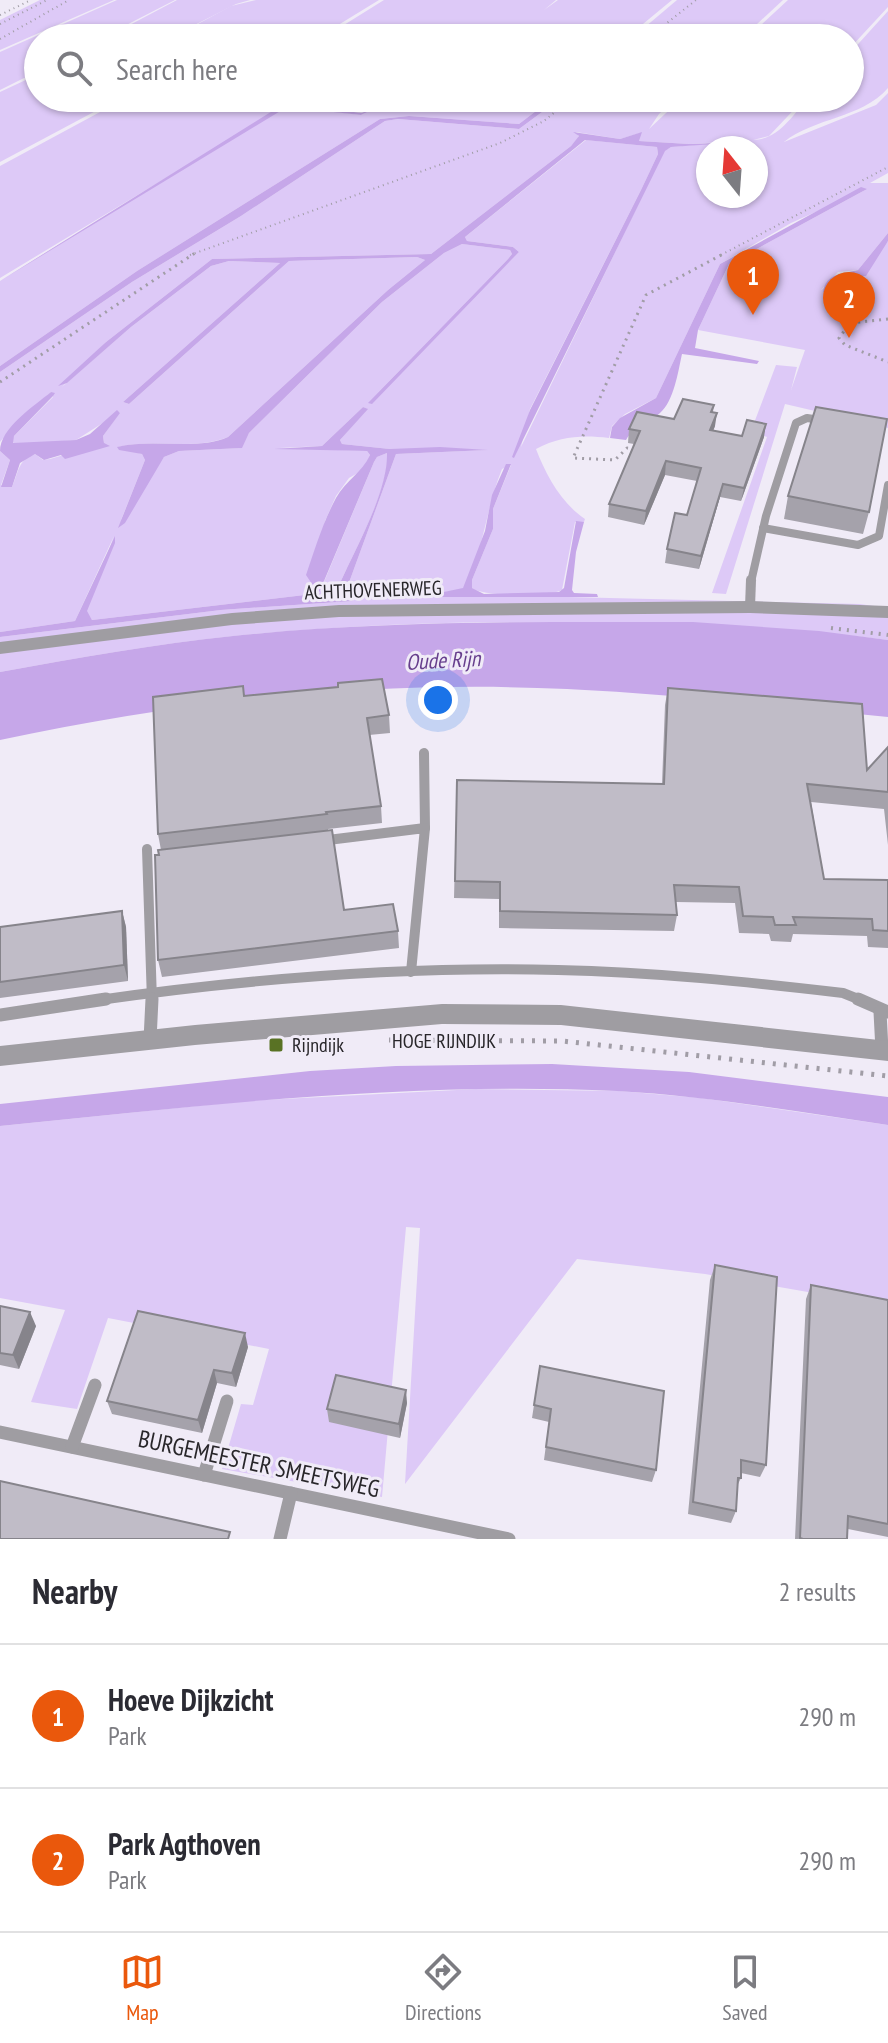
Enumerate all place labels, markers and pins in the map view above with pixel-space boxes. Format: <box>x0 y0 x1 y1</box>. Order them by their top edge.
pin: 1 <box>727 249 779 315</box>
pin: 2 <box>823 272 875 338</box>
place label: Rijndijk <box>292 1032 344 1058</box>
marker: Rijndijk <box>267 1036 285 1054</box>

